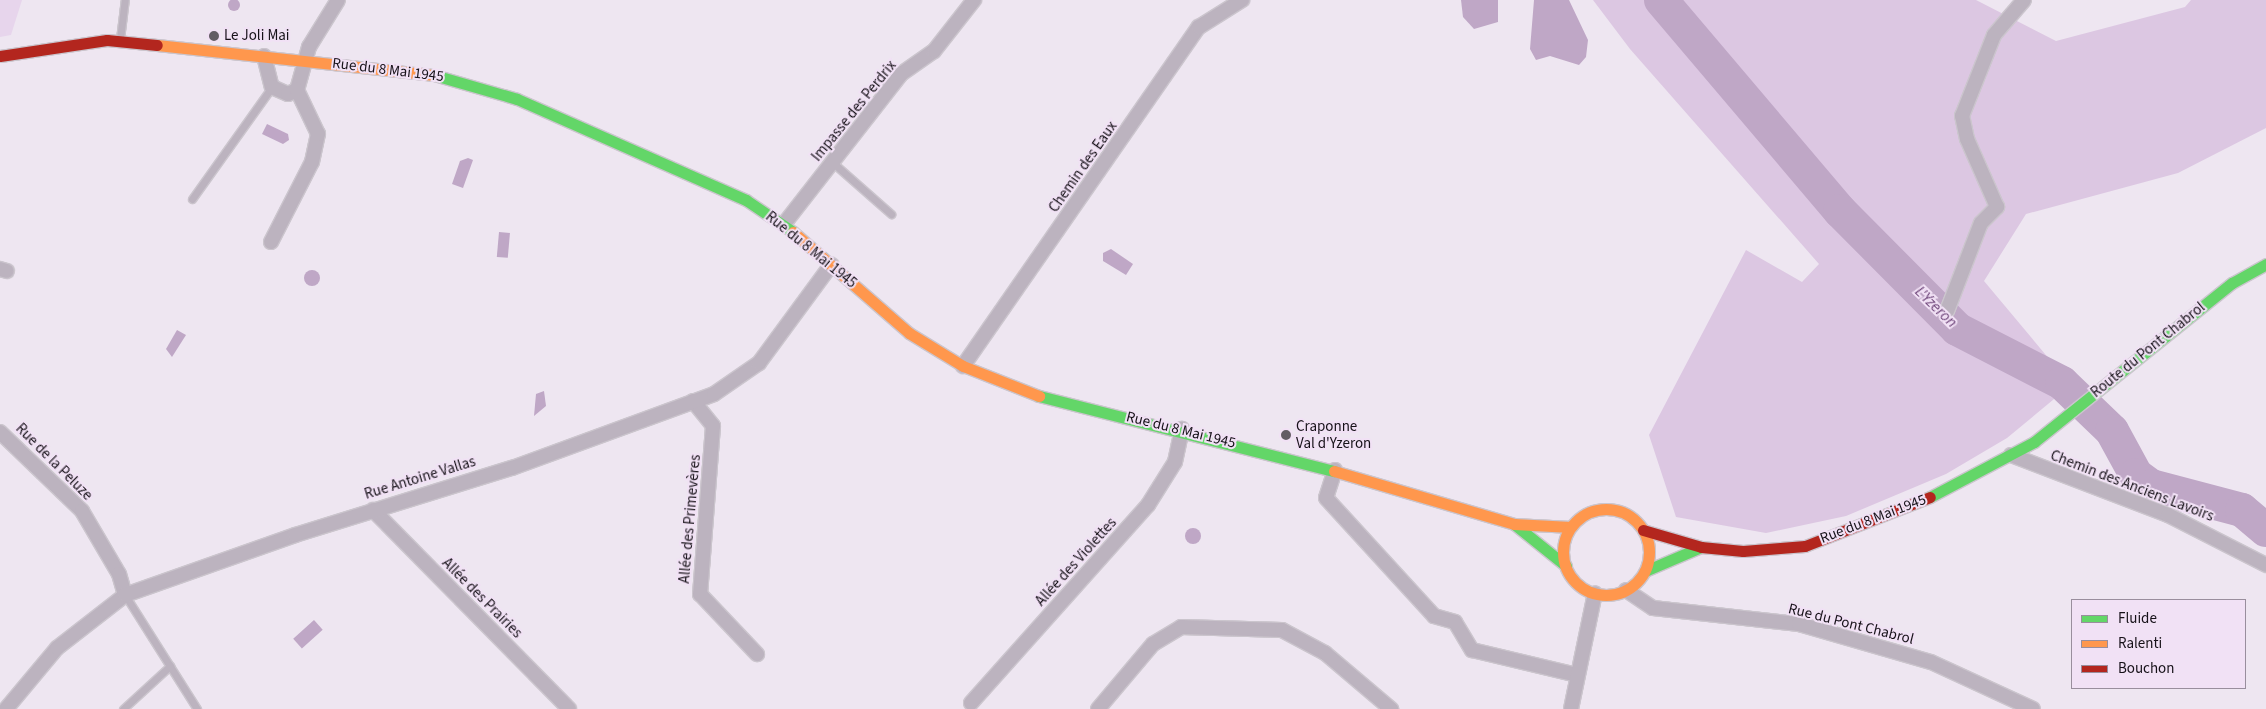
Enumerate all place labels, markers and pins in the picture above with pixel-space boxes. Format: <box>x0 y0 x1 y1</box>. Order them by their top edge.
place label: Le Joli Mai <box>224 27 290 45</box>
marker: Le Joli Mai <box>208 30 220 42</box>
place label: Craponne Val d'Yzeron <box>1296 417 1371 452</box>
marker: Craponne Val d'Yzeron <box>1280 429 1292 441</box>

